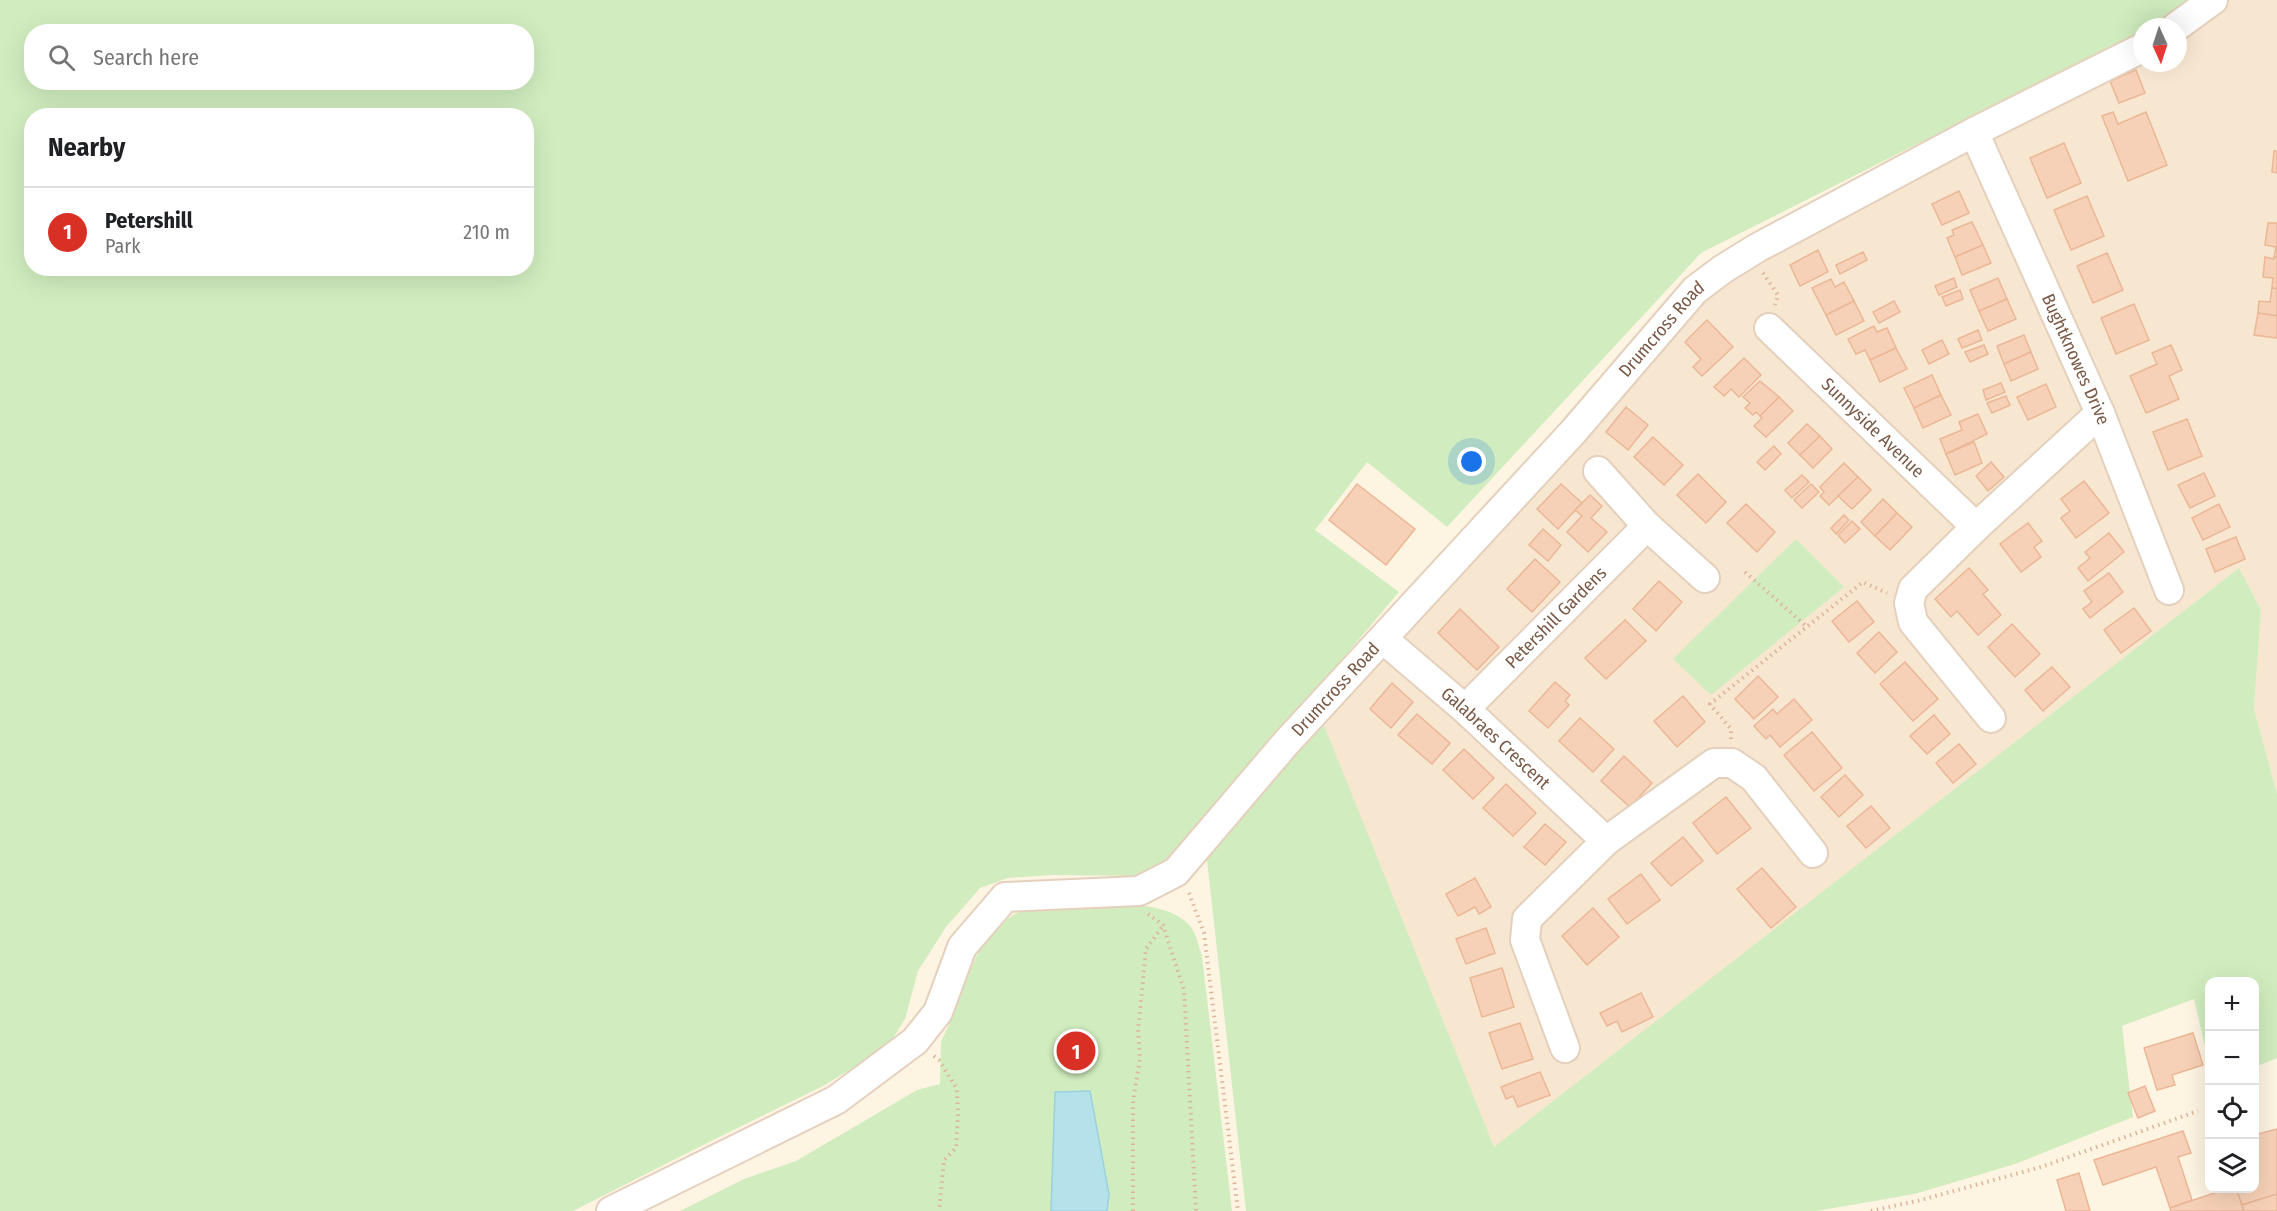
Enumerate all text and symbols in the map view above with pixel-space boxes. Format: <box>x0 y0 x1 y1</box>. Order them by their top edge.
north arrow <box>2133 18 2187 72</box>
search box <box>24 24 534 90</box>
icon: search <box>45 41 78 74</box>
text: Search here <box>93 44 199 71</box>
text: Nearby <box>48 132 125 163</box>
text: Petershill <box>105 207 193 234</box>
text: 1 <box>63 220 72 244</box>
text: 210 m <box>463 220 510 244</box>
text: Park <box>105 234 141 258</box>
street label: Drumcross Road <box>1614 276 1708 382</box>
street label: Bughtknowes Drive <box>2037 290 2115 428</box>
street label: Sunnyside Avenue <box>1817 373 1929 482</box>
your location <box>1457 447 1486 476</box>
street label: Petershill Gardens <box>1501 562 1611 673</box>
street label: Drumcross Road <box>1287 638 1384 741</box>
street label: Galabraes Crescent <box>1437 682 1555 794</box>
map controls <box>2205 977 2259 1193</box>
button: + <box>2205 977 2259 1031</box>
pin: 1 <box>1056 1028 1096 1074</box>
button: − <box>2205 1031 2259 1085</box>
button: locate <box>2205 1085 2259 1139</box>
button: layers <box>2205 1139 2259 1193</box>

